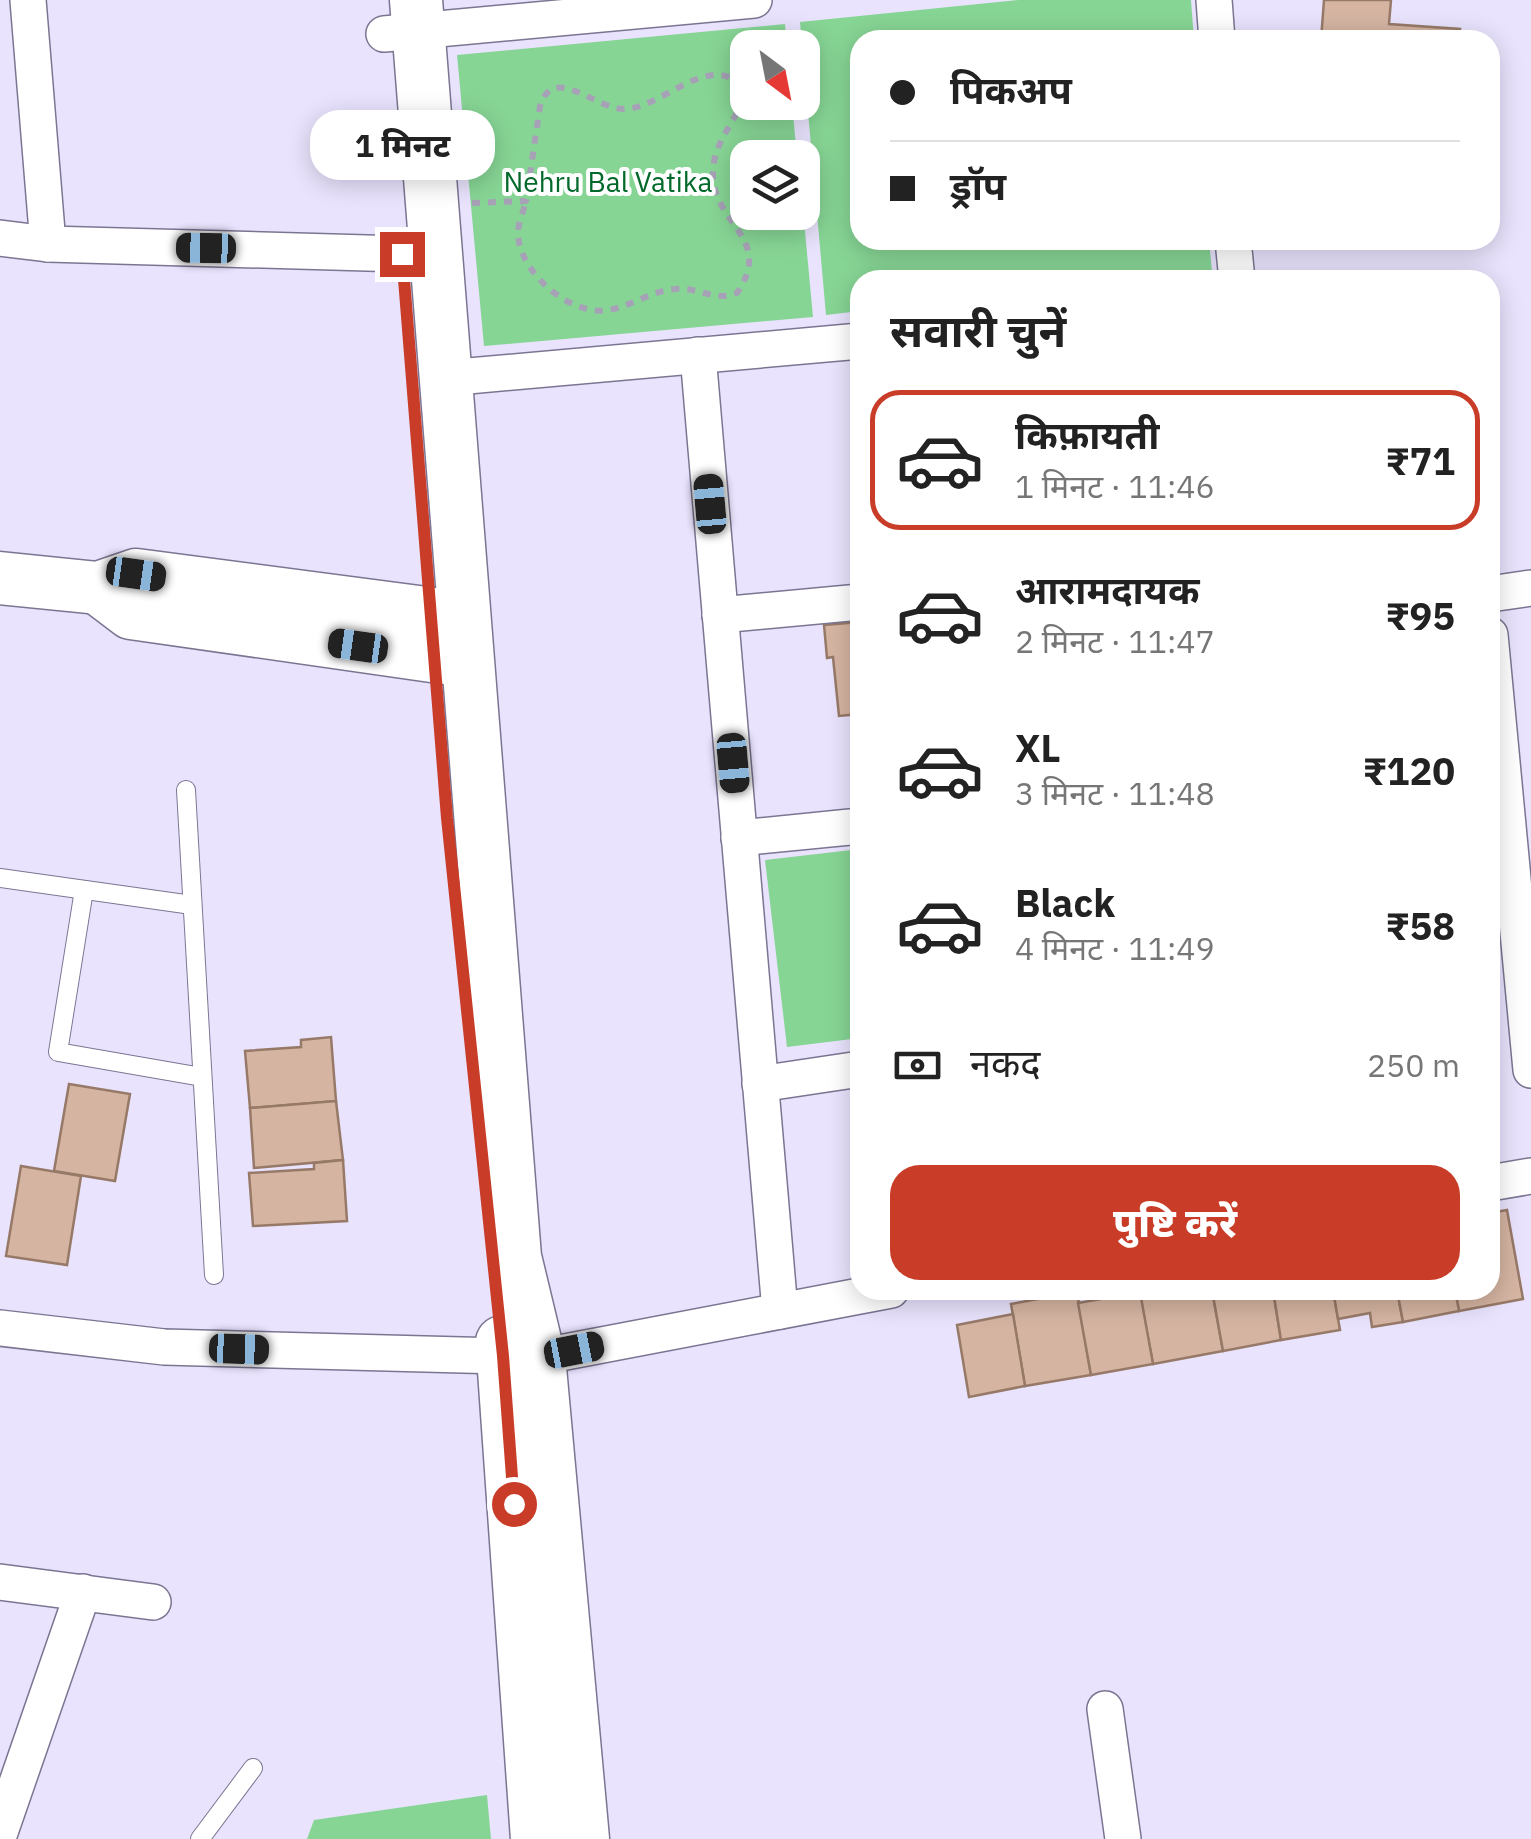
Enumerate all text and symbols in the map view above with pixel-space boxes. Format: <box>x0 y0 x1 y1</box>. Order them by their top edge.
north arrow <box>730 30 820 120</box>
map controls <box>730 30 820 230</box>
text: पिकअप <box>950 65 1072 114</box>
callout: 1 मिनट <box>310 109 494 179</box>
text: 1 मिनट <box>355 124 450 166</box>
button: layers <box>730 140 820 230</box>
text: ड्रॉप <box>950 161 1006 210</box>
park label: Nehru Bal Vatika <box>504 163 712 200</box>
car <box>176 232 236 264</box>
route end <box>380 232 425 277</box>
text: सवारी चुनें <box>890 301 1066 359</box>
text: किफ़ायती <box>1015 410 1159 459</box>
icon: car <box>895 415 985 505</box>
text: ₹71 <box>1385 436 1455 485</box>
text: 1 मिनट · 11:46 <box>1015 465 1215 507</box>
car <box>692 473 728 535</box>
car <box>104 555 168 593</box>
text: आरामदायक <box>1015 565 1199 614</box>
icon: car <box>895 570 985 660</box>
text: ₹95 <box>1385 591 1455 640</box>
text: 2 मिनट · 11:47 <box>1015 620 1215 662</box>
car <box>326 627 390 665</box>
text: XL <box>1015 723 1061 772</box>
icon: car <box>895 725 985 815</box>
car <box>715 732 751 794</box>
text: ₹120 <box>1363 746 1455 795</box>
text: 3 मिनट · 11:48 <box>1015 772 1215 814</box>
text: Black <box>1015 878 1115 927</box>
icon: car <box>895 880 985 970</box>
text: ₹58 <box>1385 901 1455 950</box>
text: 4 मिनट · 11:49 <box>1015 927 1215 969</box>
icon: cash <box>890 1038 945 1093</box>
text: नकद <box>970 1038 1040 1087</box>
text: 250 m <box>1367 1044 1460 1086</box>
button: पुष्टि करें <box>890 1165 1460 1280</box>
car <box>542 1330 606 1370</box>
car <box>208 1333 270 1365</box>
route start <box>492 1482 537 1527</box>

